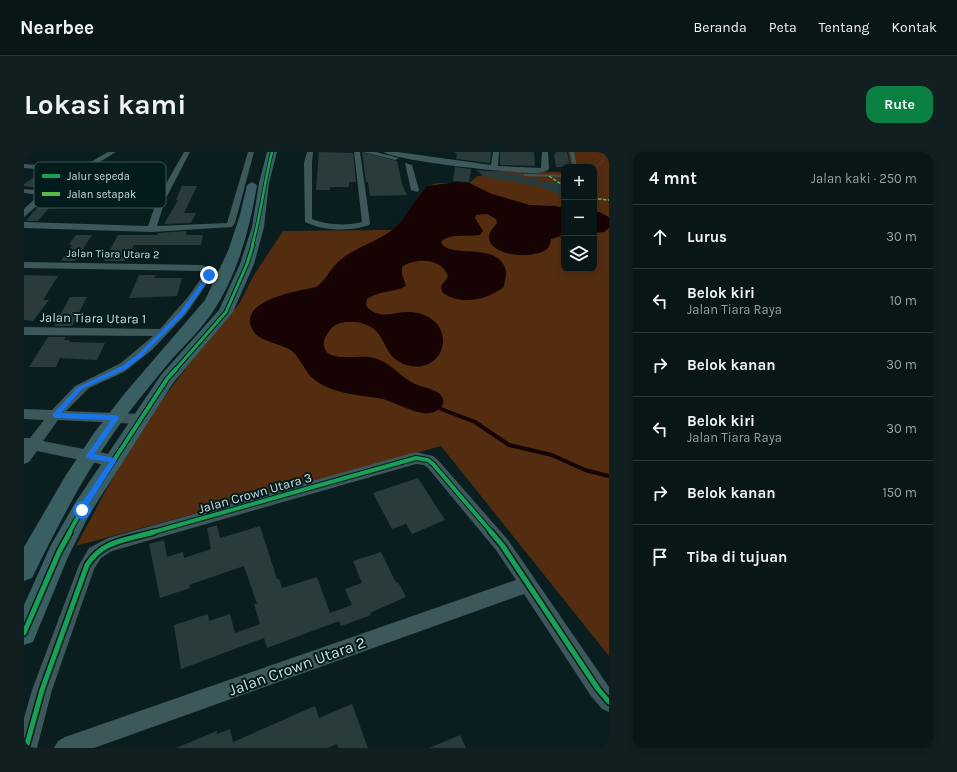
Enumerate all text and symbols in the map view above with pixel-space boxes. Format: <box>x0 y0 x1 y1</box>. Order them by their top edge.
text: Nearbee <box>20 17 94 39</box>
text: Beranda <box>694 19 747 36</box>
text: Peta <box>769 19 797 36</box>
text: Tentang <box>819 19 870 36</box>
text: Kontak <box>892 19 937 36</box>
button: Rute <box>866 86 933 123</box>
text: Lokasi kami <box>24 88 186 121</box>
legend <box>34 162 166 208</box>
map controls <box>561 164 597 272</box>
button: + <box>561 164 597 200</box>
text: 4 mnt <box>649 168 697 188</box>
text: Jalur sepeda <box>67 170 130 183</box>
text: Jalan kaki · 250 m <box>811 171 917 186</box>
text: Jalan setapak <box>67 188 136 201</box>
button: − <box>561 200 597 236</box>
icon: ahead <box>649 226 671 248</box>
text: Lurus <box>687 228 727 246</box>
text: 30 m <box>886 229 917 244</box>
button: layers <box>561 236 597 272</box>
street label: Jalan Tiara Utara 2 <box>67 247 159 261</box>
route end <box>200 266 218 284</box>
text: Belok kiri <box>687 284 755 302</box>
icon: left <box>649 290 671 312</box>
text: 10 m <box>890 293 917 308</box>
text: Jalan Tiara Raya <box>687 302 782 317</box>
street label: Jalan Tiara Utara 1 <box>40 310 146 326</box>
icon: right <box>649 354 671 376</box>
text: Belok kanan <box>687 356 776 374</box>
text: 30 m <box>886 357 917 372</box>
text: Belok kiri <box>687 412 755 430</box>
icon: left <box>649 418 671 440</box>
text: 30 m <box>886 421 917 436</box>
text: Jalan Tiara Raya <box>687 430 782 445</box>
street label: Jalan Crown Utara 3 <box>196 470 314 516</box>
icon: right <box>649 482 671 504</box>
text: Belok kanan <box>687 484 776 502</box>
text: 150 m <box>882 485 917 500</box>
route start <box>73 501 91 519</box>
icon: arrive <box>649 546 671 568</box>
text: Tiba di tujuan <box>687 548 787 566</box>
street label: Jalan Crown Utara 2 <box>226 632 368 700</box>

